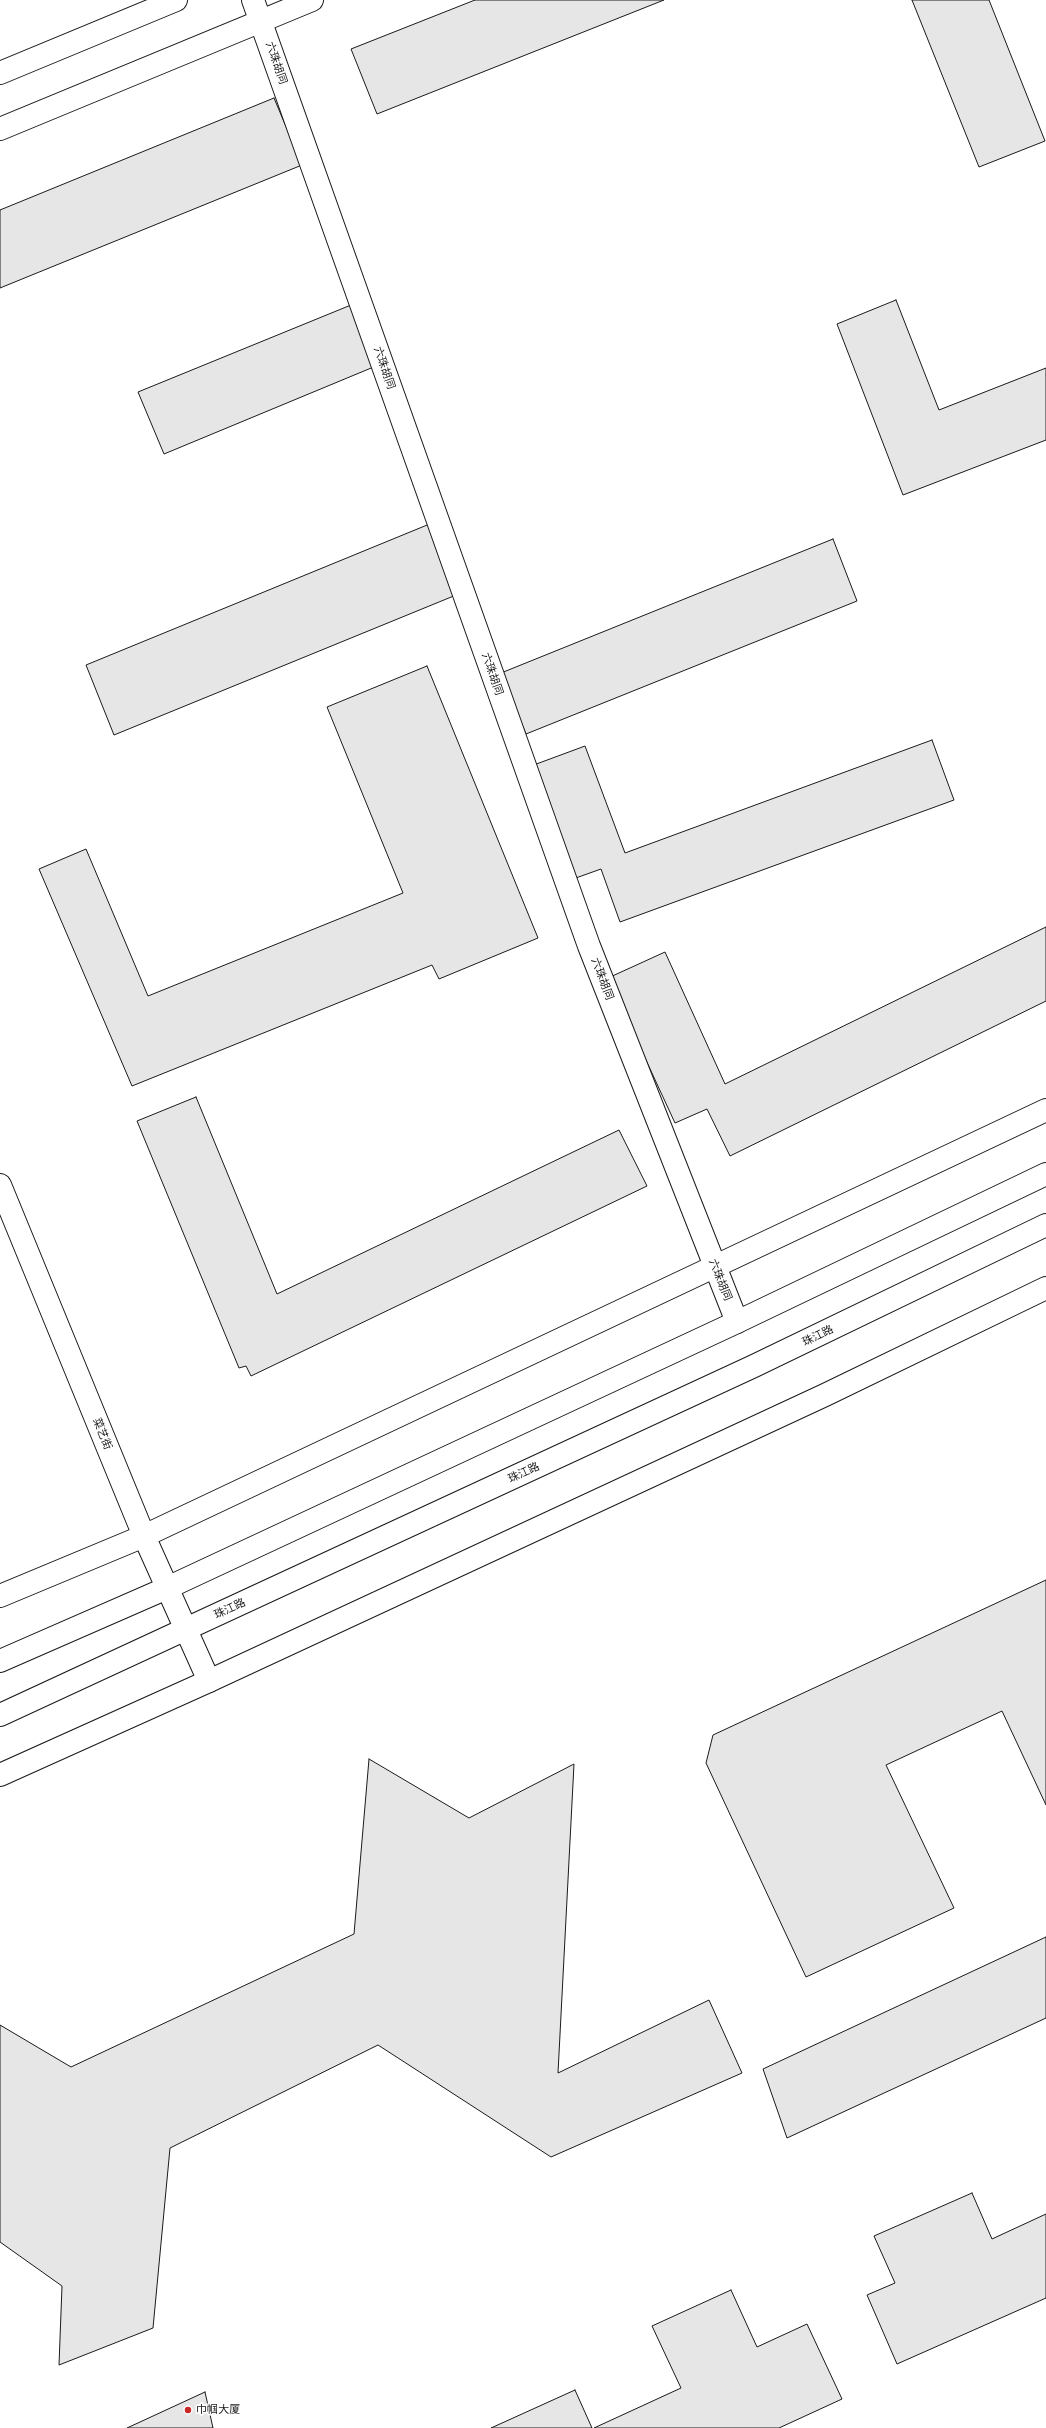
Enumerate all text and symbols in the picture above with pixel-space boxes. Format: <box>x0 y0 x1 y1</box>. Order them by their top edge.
street label: 六珠胡同 <box>263 40 289 86</box>
street label: 六珠胡同 <box>371 345 397 391</box>
street label: 六珠胡同 <box>479 651 505 697</box>
street label: 六珠胡同 <box>588 956 616 1002</box>
street label: 六珠胡同 <box>706 1257 734 1303</box>
street label: 珠江路 <box>800 1323 836 1349</box>
street label: 菜艺街 <box>90 1416 114 1452</box>
street label: 珠江路 <box>506 1460 542 1486</box>
street label: 珠江路 <box>212 1596 248 1622</box>
place label: 巾帼大厦 <box>196 2403 240 2417</box>
marker: 巾帼大厦 <box>183 2405 193 2415</box>

